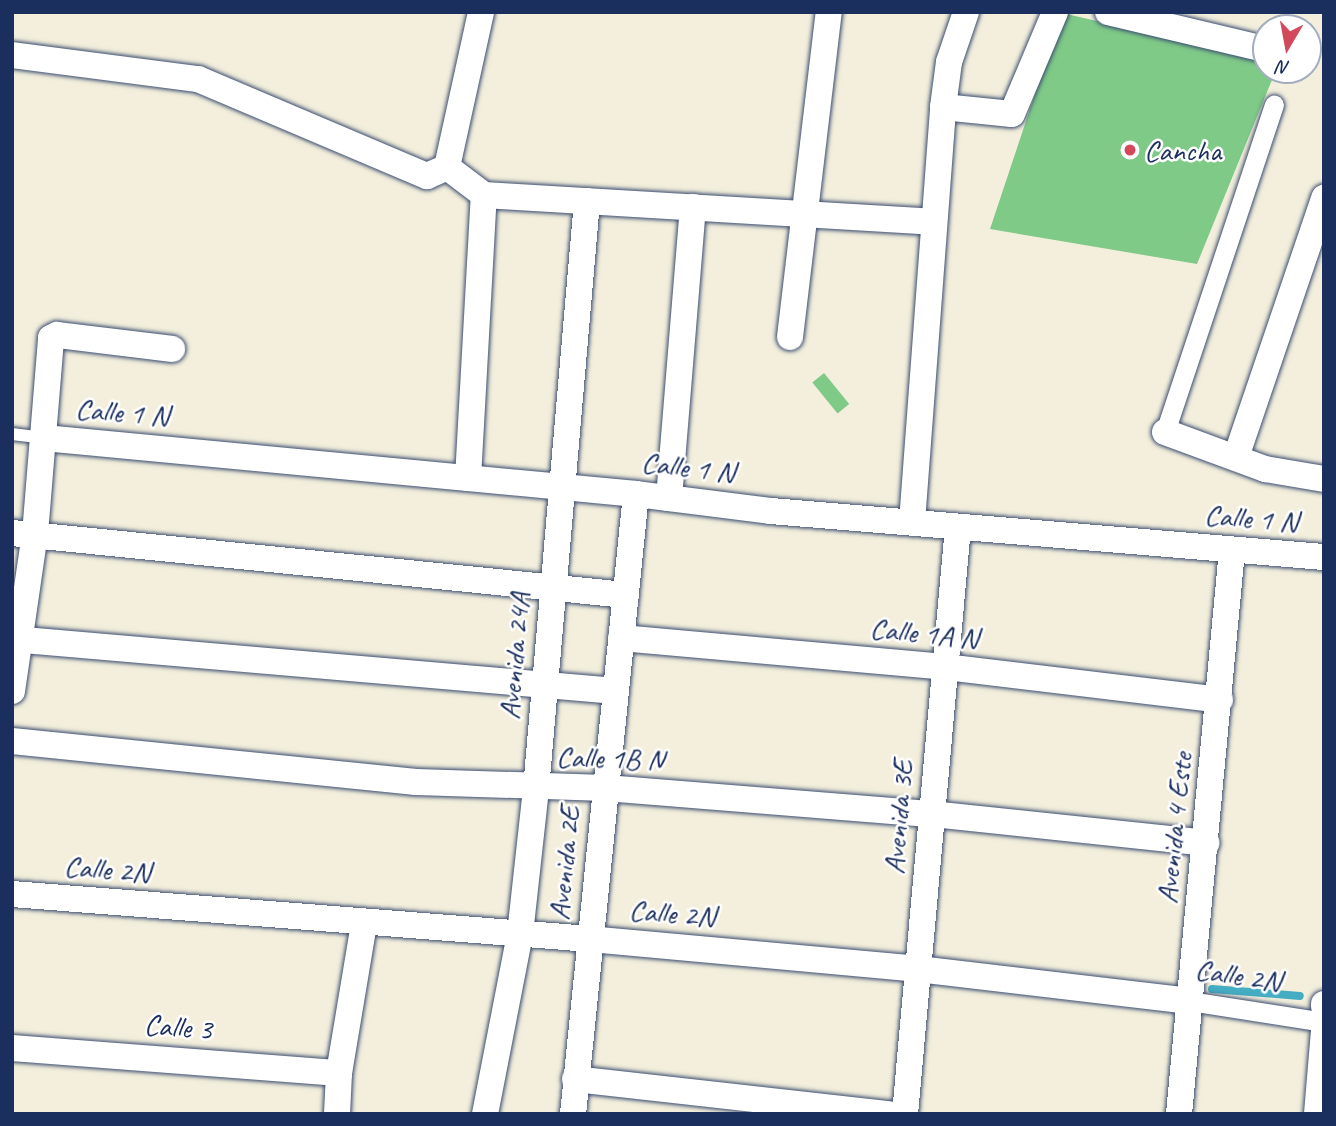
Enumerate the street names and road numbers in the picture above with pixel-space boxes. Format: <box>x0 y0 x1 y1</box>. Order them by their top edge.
street label: Calle 1 N <box>74 390 170 434</box>
street label: Calle 1 N <box>640 443 736 491</box>
street label: Calle 1 N <box>1203 496 1299 540</box>
street label: Avenida 24A <box>491 591 537 721</box>
street label: Calle 1A N <box>868 609 980 657</box>
street label: Calle 1B N <box>555 738 665 778</box>
street label: Avenida 4 Este <box>1148 751 1200 905</box>
street label: Avenida 3E <box>875 758 921 876</box>
street label: Avenida 2E <box>540 804 588 922</box>
street label: Calle 2N <box>63 847 151 891</box>
street label: Calle 2N <box>628 891 716 935</box>
street label: Calle 2N <box>1193 951 1283 999</box>
street label: Calle 3 <box>143 1007 213 1047</box>

